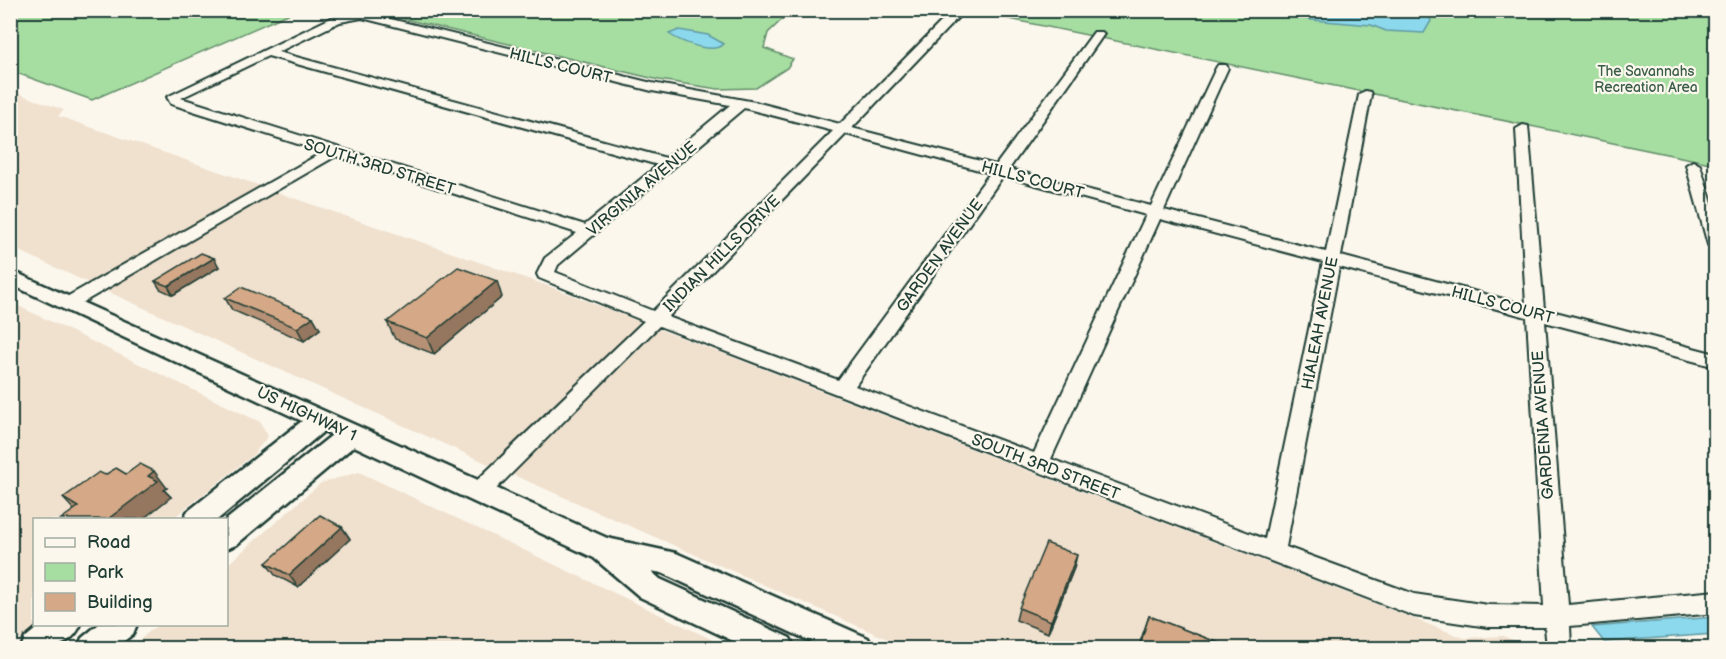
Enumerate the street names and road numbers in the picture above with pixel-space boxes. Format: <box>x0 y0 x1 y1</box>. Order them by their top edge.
street label: HILLS COURT <box>507 44 614 89</box>
street label: SOUTH 3RD STREET <box>302 135 458 200</box>
street label: VIRGINIA AVENUE <box>583 138 701 241</box>
street label: HILLS COURT <box>979 158 1086 203</box>
street label: INDIAN HILLS DRIVE <box>660 192 784 316</box>
street label: GARDEN AVENUE <box>893 196 987 316</box>
street label: HIALEAH AVENUE <box>1298 255 1343 391</box>
street label: HILLS COURT <box>1449 283 1556 328</box>
street label: GARDENIA AVENUE <box>1529 350 1558 500</box>
street label: US HIGHWAY 1 <box>254 383 359 446</box>
street label: SOUTH 3RD STREET <box>969 430 1123 505</box>

